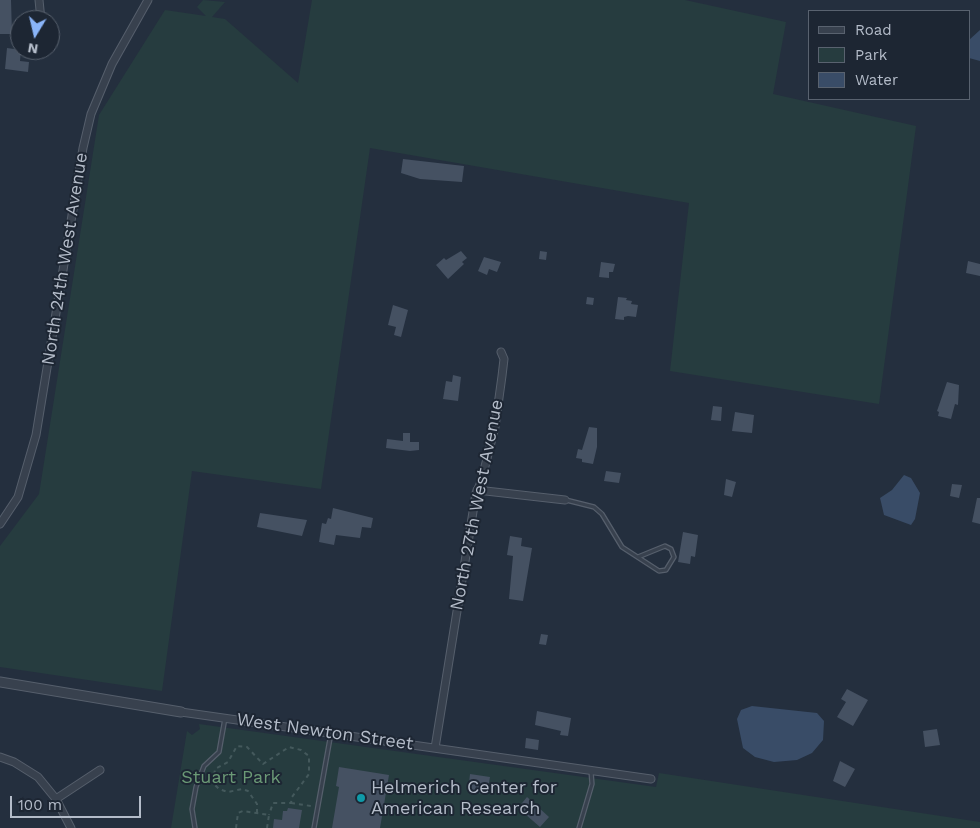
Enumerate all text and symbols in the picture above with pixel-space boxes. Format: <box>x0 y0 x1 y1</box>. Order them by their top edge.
north arrow <box>10 10 60 60</box>
legend <box>808 10 970 100</box>
text: Road <box>855 21 892 39</box>
text: N <box>26 40 39 58</box>
text: Park <box>855 46 887 64</box>
text: Water <box>855 71 898 89</box>
street label: North 24th West Avenue <box>38 151 92 367</box>
street label: North 27th West Avenue <box>446 398 508 612</box>
street label: West Newton Street <box>235 709 415 755</box>
park label: Stuart Park <box>181 767 281 789</box>
place label: Helmerich Center for American Research <box>371 777 557 820</box>
scale bar <box>12 786 144 818</box>
marker: Helmerich Center for American Research <box>355 792 367 804</box>
text: 100 m <box>18 796 62 814</box>

